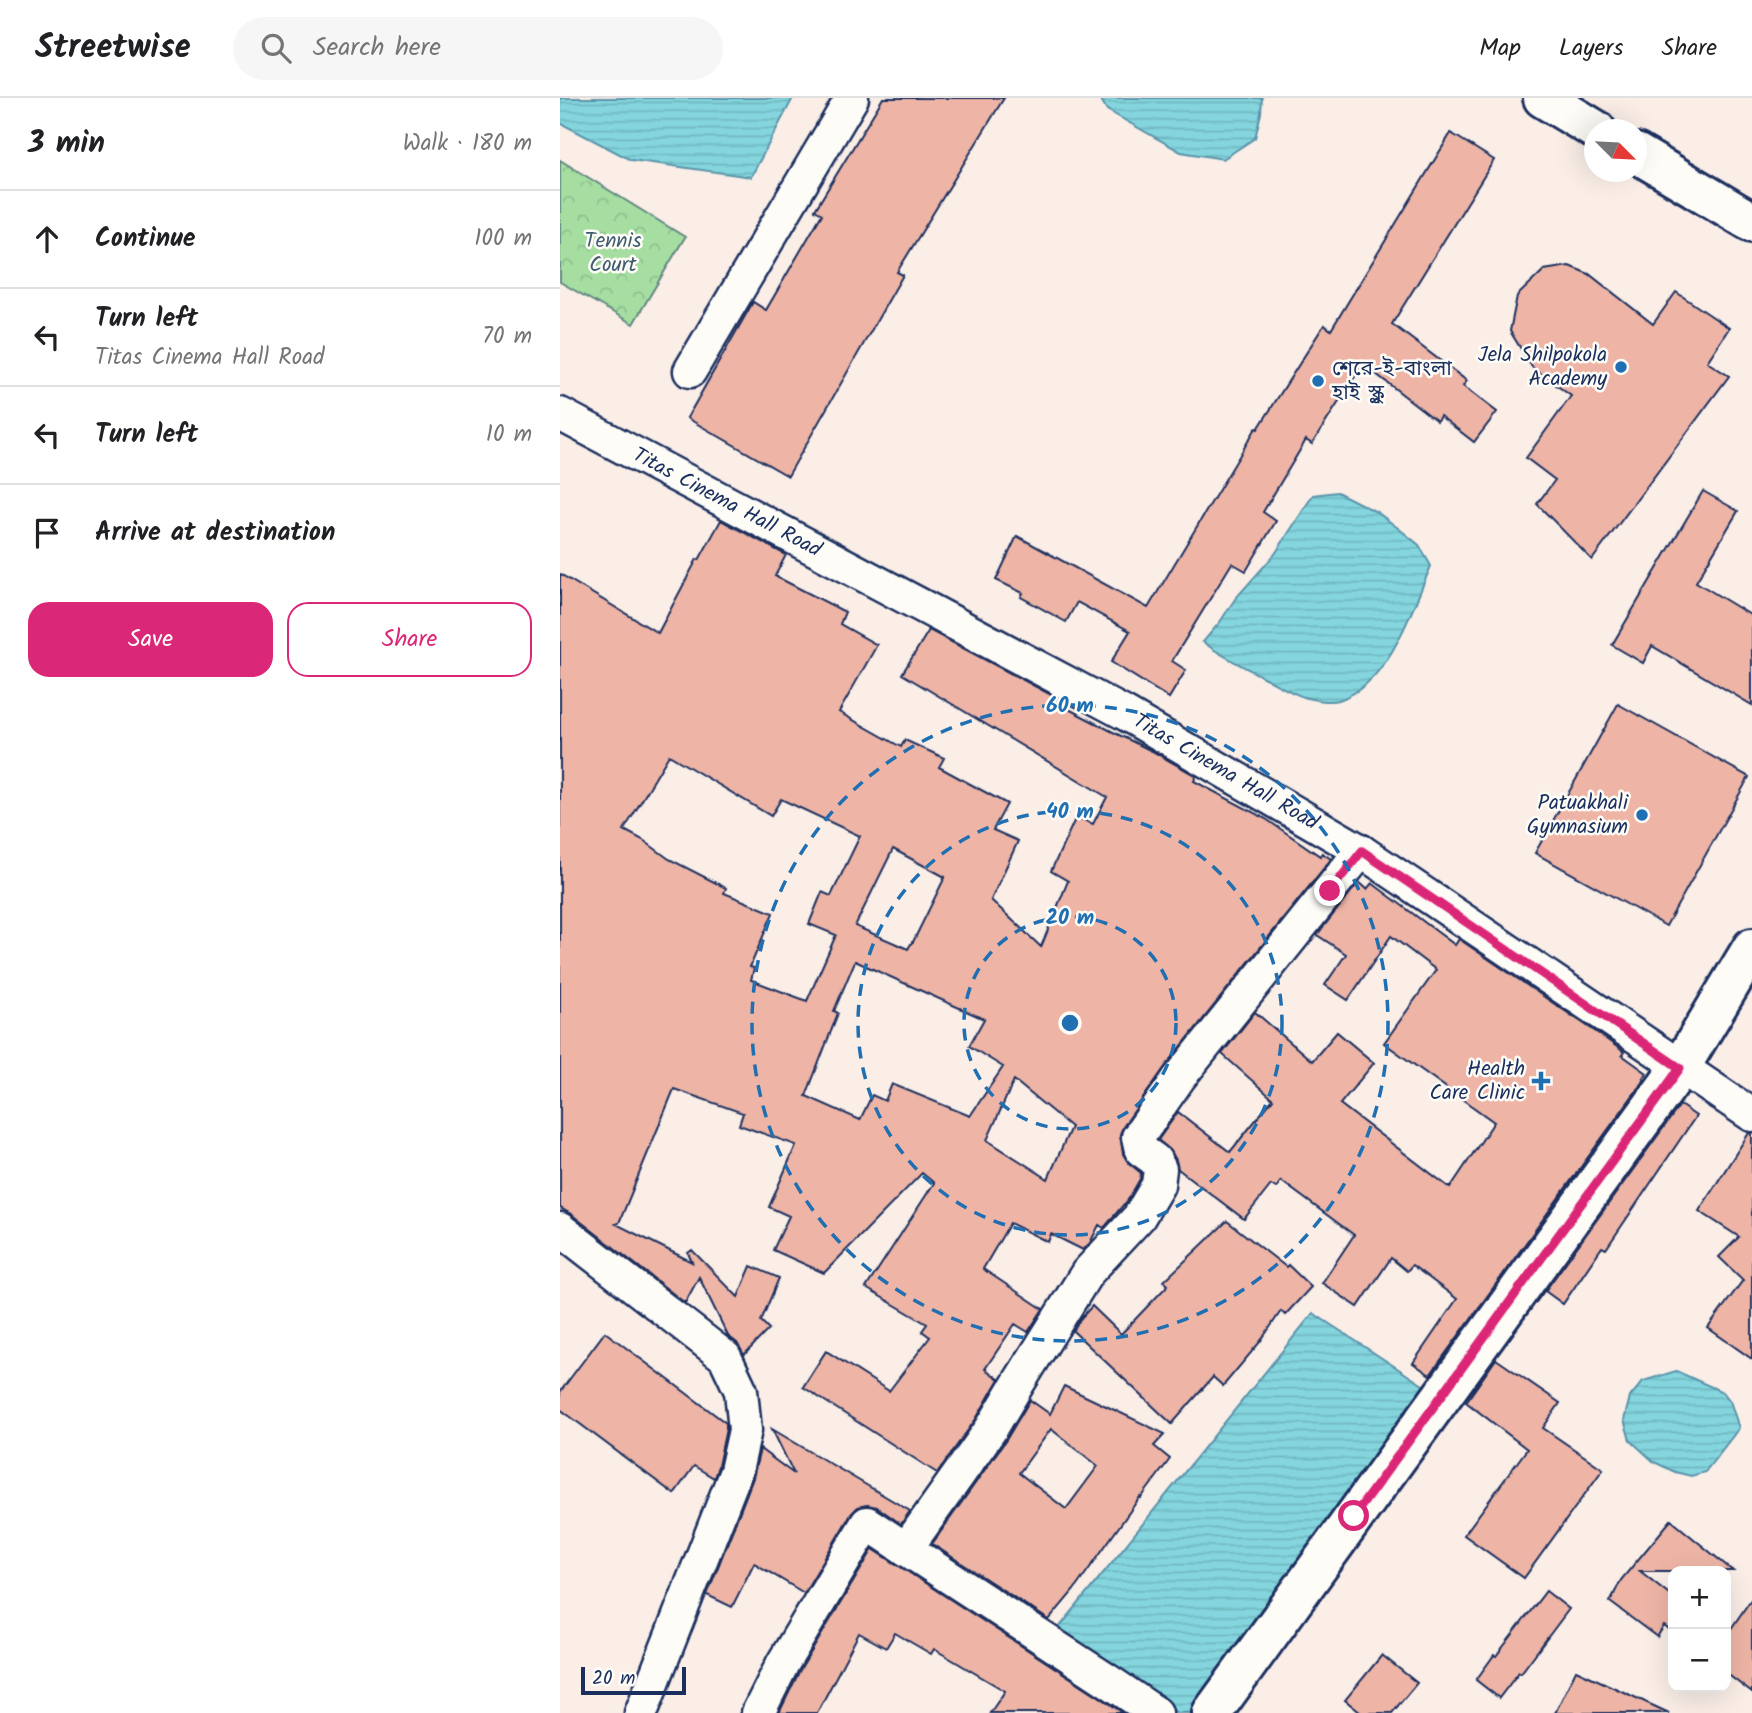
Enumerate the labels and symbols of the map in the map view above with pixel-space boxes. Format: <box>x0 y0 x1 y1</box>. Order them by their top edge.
north arrow <box>1584 119 1647 182</box>
park label: Tennis Court <box>584 225 642 282</box>
place label: Jela Shilpokola Academy <box>1478 339 1607 396</box>
place label: শেরে-ই-বাংলা হাই স্কুল <box>1331 353 1452 410</box>
marker: Jela Shilpokola Academy <box>1613 359 1629 375</box>
marker: শেরে-ই-বাংলা হাই স্কুল <box>1310 373 1326 389</box>
street label: Titas Cinema Hall Road <box>627 439 828 566</box>
text: 60 m <box>1046 690 1094 723</box>
street label: Titas Cinema Hall Road <box>1127 705 1325 839</box>
place label: Patuakhali Gymnasium <box>1527 787 1629 844</box>
text: 40 m <box>1046 796 1094 829</box>
marker: Patuakhali Gymnasium <box>1634 807 1650 823</box>
route end <box>1314 875 1345 906</box>
text: 20 m <box>1046 902 1094 935</box>
centre of rings <box>1058 1011 1082 1035</box>
place label: Health Care Clinic <box>1429 1053 1525 1110</box>
marker: Health Care Clinic <box>1531 1071 1551 1091</box>
route start <box>1338 1500 1369 1531</box>
scale bar <box>581 1664 686 1696</box>

